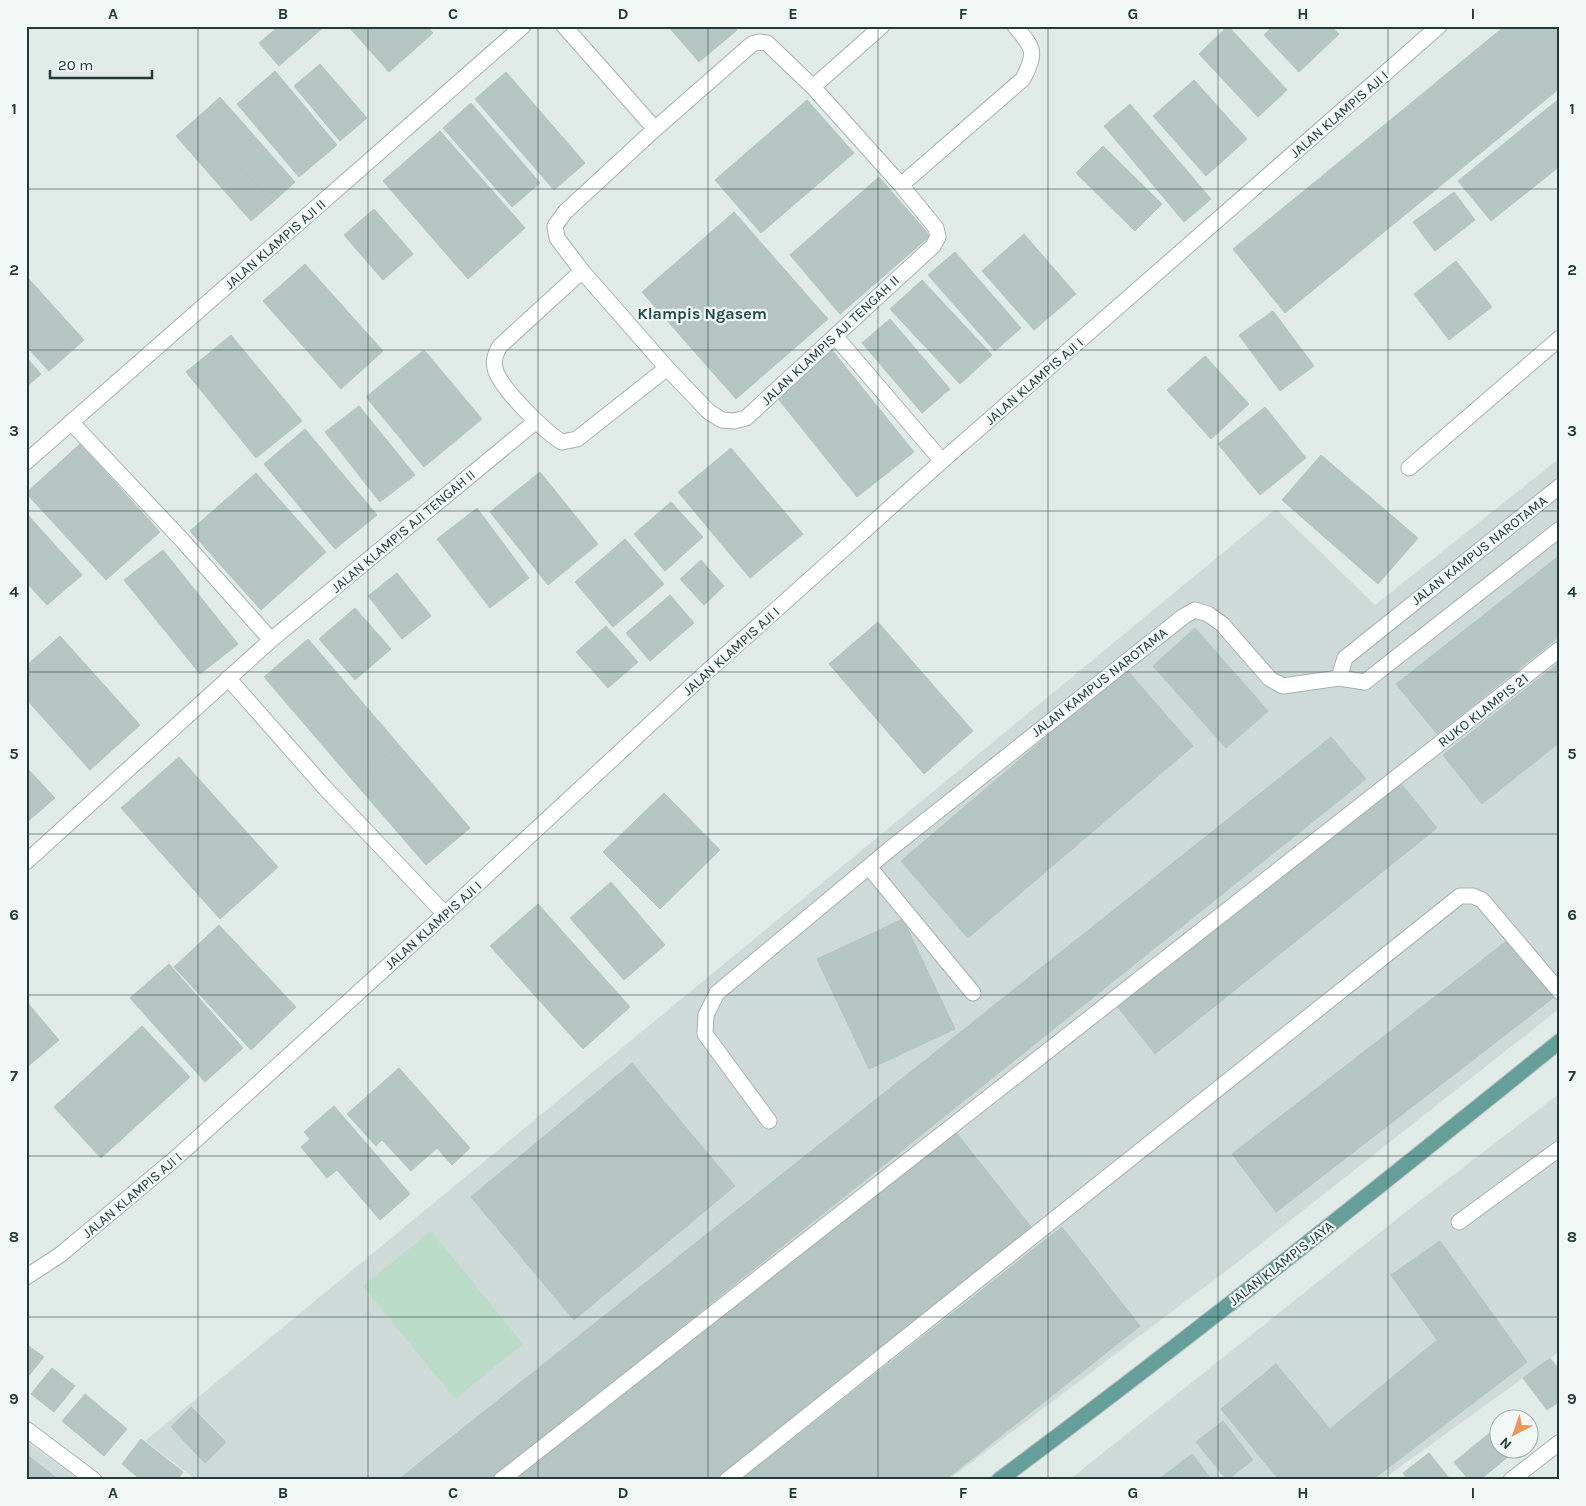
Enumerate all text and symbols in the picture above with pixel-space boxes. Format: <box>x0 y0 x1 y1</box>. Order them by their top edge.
text: A <box>108 4 118 23</box>
text: B <box>278 4 288 23</box>
text: C <box>448 4 458 23</box>
text: D <box>618 4 629 23</box>
text: E <box>788 4 798 23</box>
text: F <box>959 4 968 23</box>
text: G <box>1128 4 1138 23</box>
text: H <box>1297 4 1309 23</box>
text: I <box>1471 4 1475 23</box>
scale bar <box>50 48 152 80</box>
text: 20 m <box>58 56 93 74</box>
street label: JALAN KLAMPIS AJI I <box>1287 67 1392 162</box>
text: 1 <box>11 99 17 118</box>
text: 1 <box>1569 99 1575 118</box>
street label: JALAN KLAMPIS AJI II <box>221 196 329 293</box>
text: 2 <box>9 260 19 279</box>
text: 2 <box>1567 260 1577 279</box>
street label: JALAN KLAMPIS AJI TENGAH II <box>758 272 903 409</box>
district label: Klampis Ngasem <box>637 304 767 323</box>
street label: JALAN KLAMPIS AJI I <box>982 334 1087 429</box>
text: 3 <box>9 421 19 440</box>
text: 3 <box>1567 421 1577 440</box>
street label: JALAN KLAMPIS AJI TENGAH II <box>328 466 479 597</box>
street label: JALAN KAMPUS NAROTAMA <box>1408 492 1551 609</box>
text: 4 <box>9 582 19 601</box>
text: 4 <box>1567 582 1577 601</box>
street label: JALAN KLAMPIS AJI I <box>679 603 783 699</box>
street label: JALAN KAMPUS NAROTAMA <box>1028 624 1171 741</box>
street label: RUKO KLAMPIS 21 <box>1435 670 1532 751</box>
text: 5 <box>9 744 19 763</box>
text: 5 <box>1567 744 1577 763</box>
street label: JALAN KLAMPIS AJI I <box>381 877 485 973</box>
text: 6 <box>9 905 19 924</box>
text: 6 <box>1567 905 1577 924</box>
text: 7 <box>10 1066 18 1085</box>
text: 7 <box>1568 1066 1576 1085</box>
street label: JALAN KLAMPIS AJI I <box>79 1149 185 1242</box>
street label: JALAN KLAMPIS JAYA <box>1226 1217 1337 1309</box>
text: 8 <box>9 1227 19 1246</box>
text: 8 <box>1567 1227 1577 1246</box>
text: 9 <box>9 1389 19 1408</box>
text: 9 <box>1567 1389 1577 1408</box>
north arrow <box>1488 1408 1538 1458</box>
text: N <box>1496 1434 1515 1453</box>
text: A <box>108 1483 118 1502</box>
text: B <box>278 1483 288 1502</box>
text: C <box>448 1483 458 1502</box>
text: D <box>618 1483 629 1502</box>
text: E <box>788 1483 798 1502</box>
text: F <box>959 1483 968 1502</box>
text: G <box>1128 1483 1138 1502</box>
text: H <box>1297 1483 1309 1502</box>
text: I <box>1471 1483 1475 1502</box>

